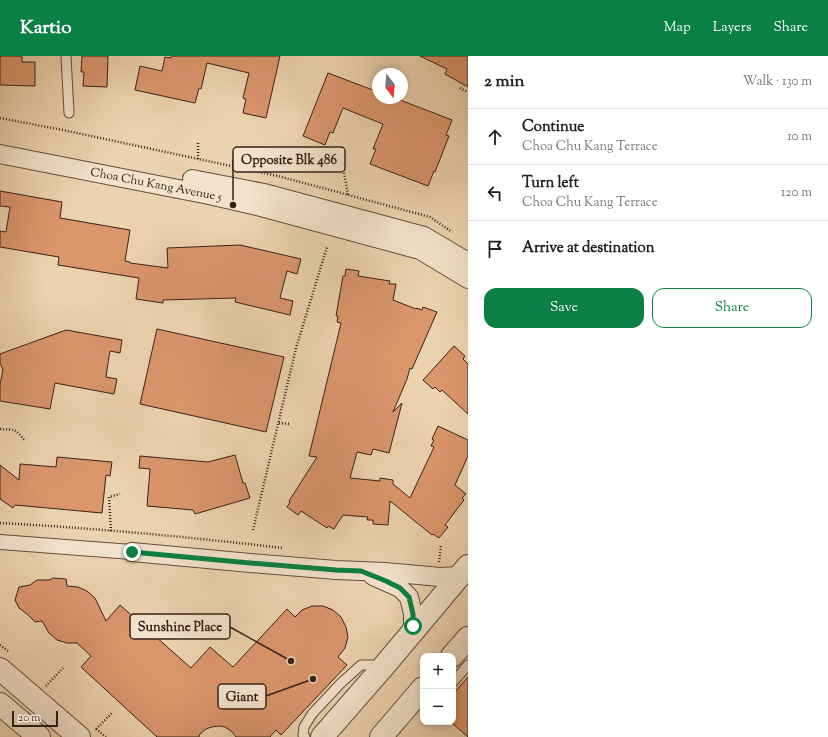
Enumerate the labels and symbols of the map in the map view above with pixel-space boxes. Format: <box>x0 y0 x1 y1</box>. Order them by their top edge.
north arrow <box>372 68 408 104</box>
callout: Opposite Blk 486 <box>233 147 345 172</box>
text: Opposite Blk 486 <box>241 152 337 170</box>
street label: Choa Chu Kang Avenue 5 <box>89 163 223 207</box>
route end <box>123 543 141 561</box>
callout: Sunshine Place <box>130 614 230 639</box>
route start <box>404 617 422 635</box>
text: Sunshine Place <box>138 619 222 637</box>
callout: Giant <box>218 684 266 709</box>
text: Giant <box>226 689 259 707</box>
scale bar <box>12 709 58 728</box>

